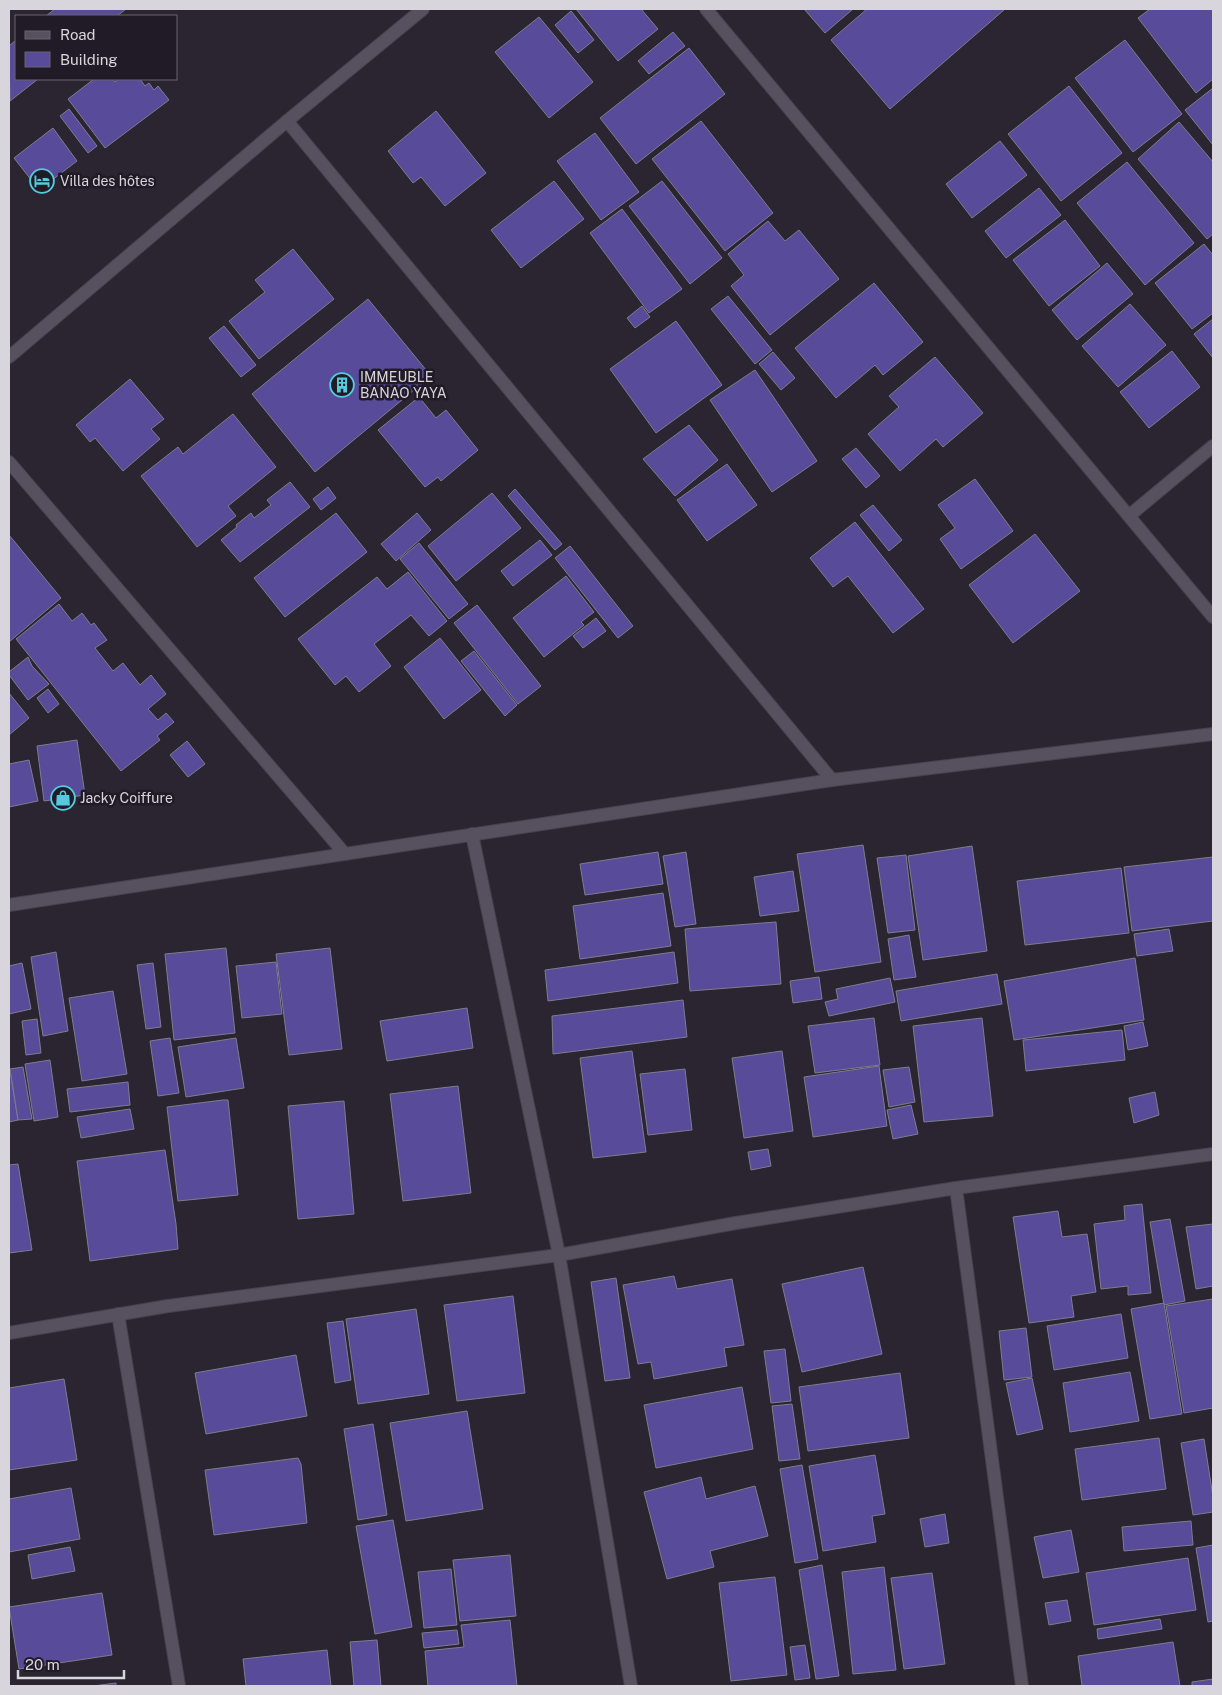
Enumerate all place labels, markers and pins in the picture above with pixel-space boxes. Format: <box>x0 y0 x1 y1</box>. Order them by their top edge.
hotel icon: Villa des hôtes <box>29 168 55 194</box>
place label: Villa des hôtes <box>60 173 155 189</box>
place label: IMMEUBLE BANAO YAYA <box>360 369 447 401</box>
building icon: IMMEUBLE BANAO YAYA <box>329 372 355 398</box>
shop icon: Jacky Coiffure <box>50 785 76 811</box>
place label: Jacky Coiffure <box>80 790 173 806</box>

